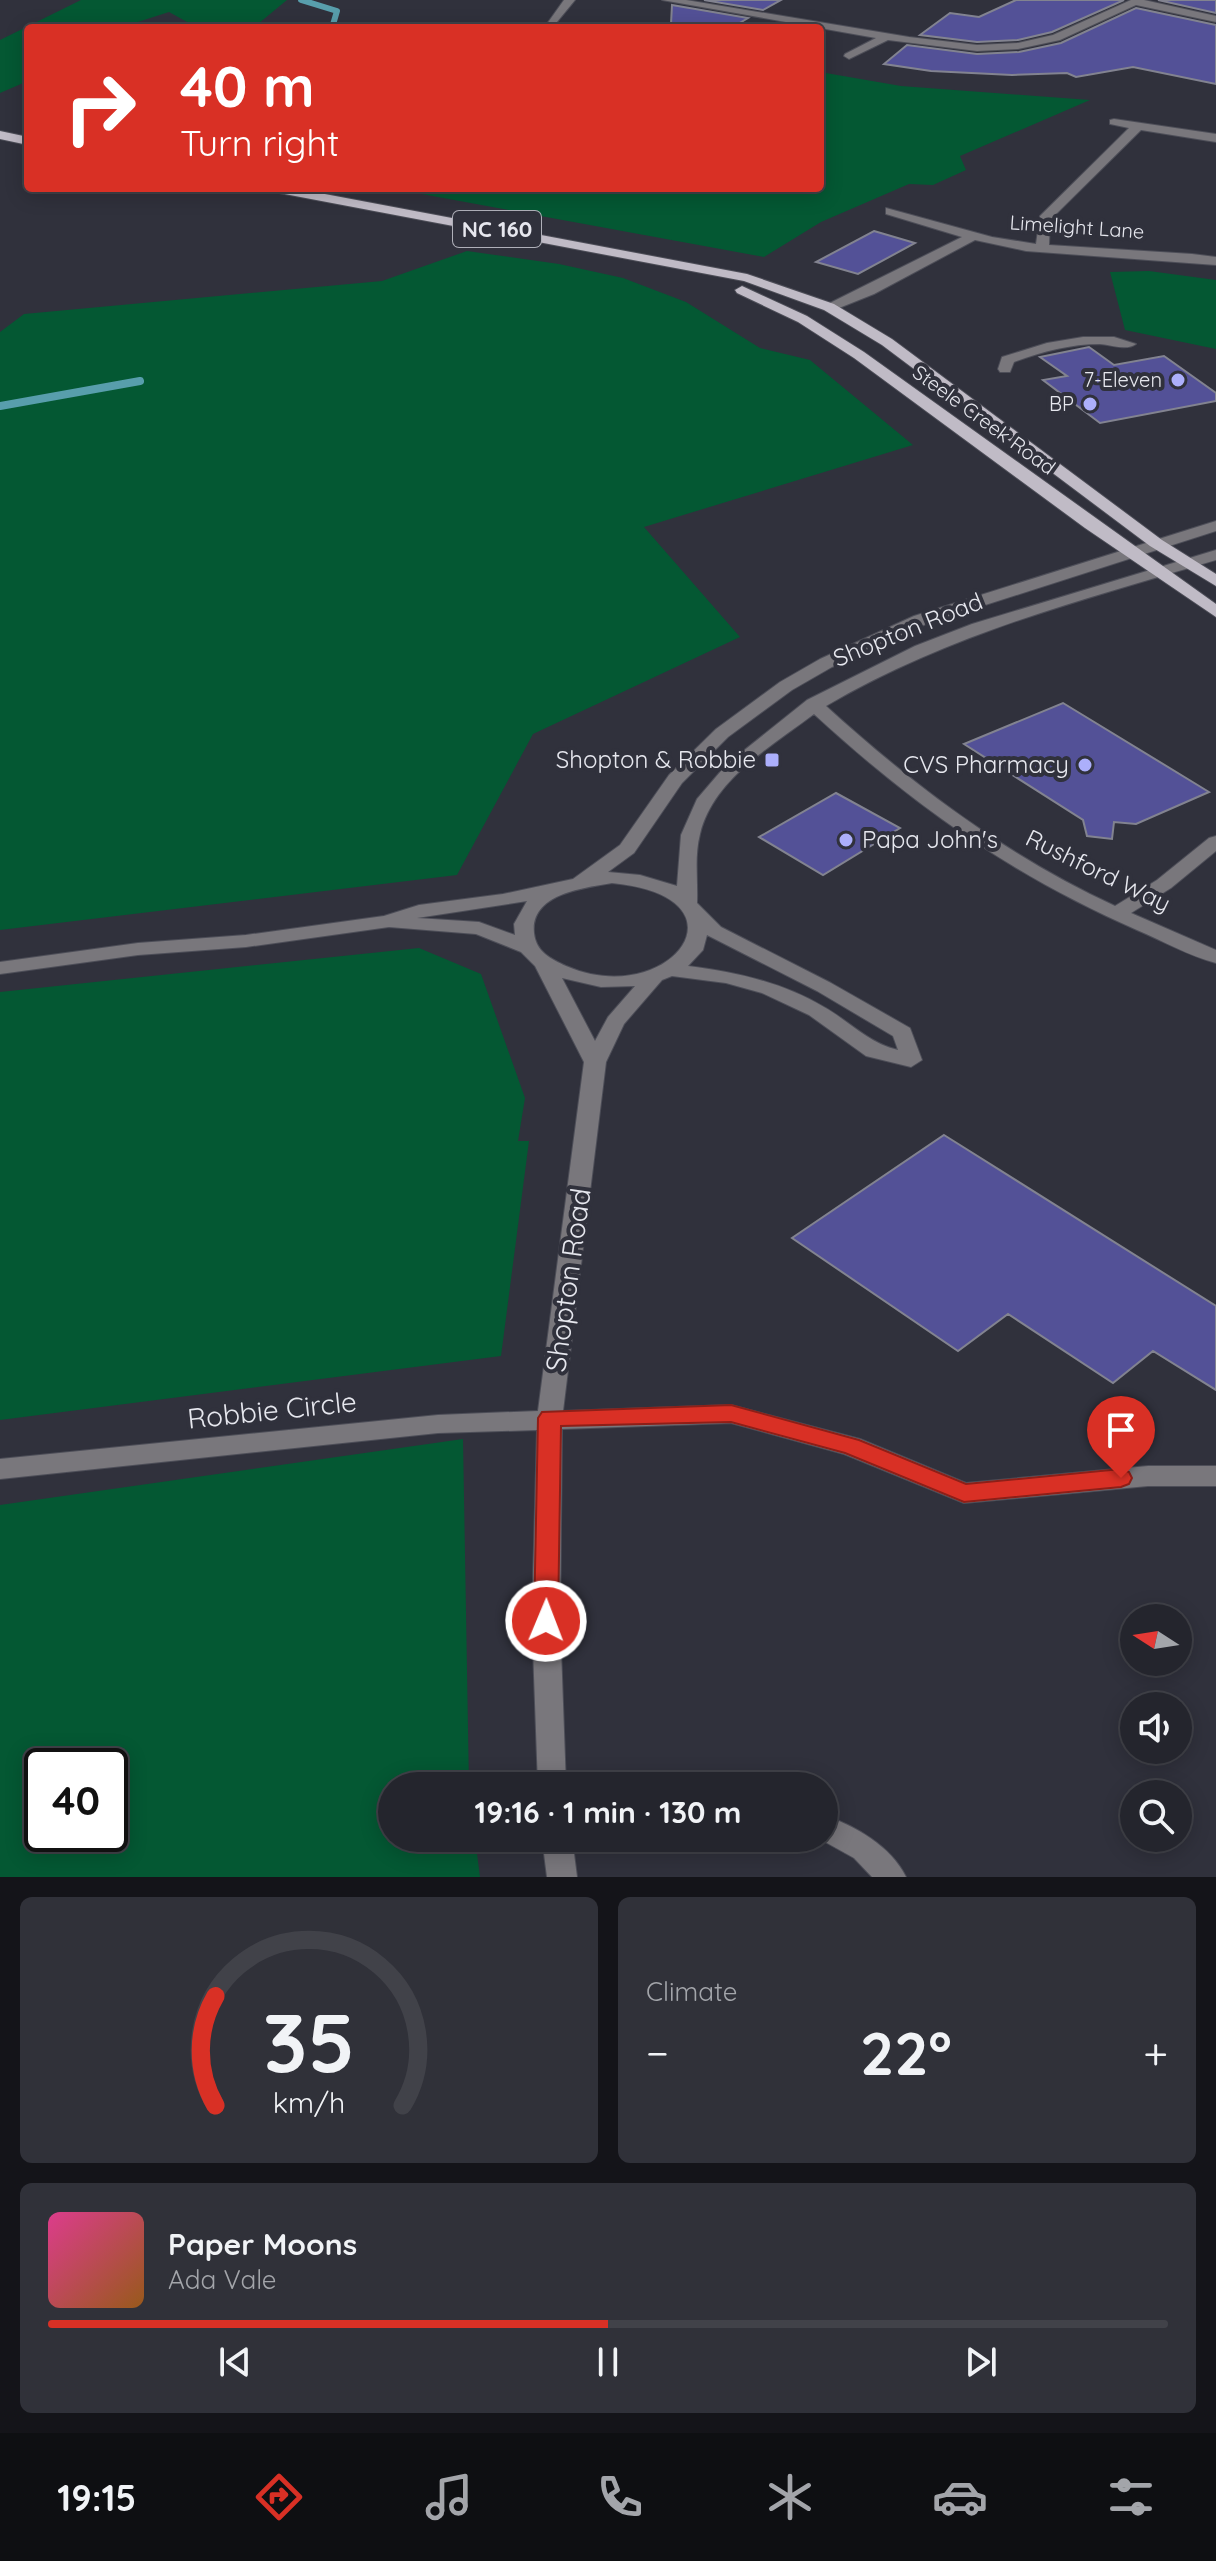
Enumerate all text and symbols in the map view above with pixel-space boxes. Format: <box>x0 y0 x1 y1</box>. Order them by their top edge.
text: 40 m <box>180 51 315 121</box>
icon: right <box>48 56 152 160</box>
text: Turn right <box>180 120 339 165</box>
street label: Limelight Lane <box>1009 209 1145 244</box>
road number: NC 160 <box>453 211 541 247</box>
street label: Steele Creek Road <box>908 359 1061 480</box>
place label: 7-Eleven <box>1084 367 1162 392</box>
marker: 7-Eleven <box>1169 371 1187 389</box>
place label: BP <box>1049 391 1074 416</box>
marker: BP <box>1081 395 1099 413</box>
street label: Shopton Road <box>828 585 987 673</box>
place label: Shopton & Robbie <box>556 744 756 774</box>
place label: CVS Pharmacy <box>903 749 1069 779</box>
marker: Shopton & Robbie <box>763 751 781 769</box>
marker: CVS Pharmacy <box>1076 756 1094 774</box>
street label: Rushford Way <box>1021 822 1176 918</box>
place label: Papa John's <box>862 824 998 854</box>
marker: Papa John's <box>837 831 855 849</box>
street label: Shopton Road <box>537 1186 598 1374</box>
street label: Robbie Circle <box>186 1383 358 1436</box>
pin <box>1087 1396 1155 1478</box>
icon: arrive <box>1099 1408 1143 1452</box>
position arrow <box>504 1579 588 1663</box>
north arrow <box>1120 1604 1192 1676</box>
map controls <box>1120 1604 1192 1852</box>
button: sound <box>1120 1692 1192 1764</box>
speed limit sign: 40 <box>24 1748 128 1852</box>
button: search <box>1120 1780 1192 1852</box>
text: 19:16 · 1 min · 130 m <box>474 1793 742 1831</box>
text: Climate <box>646 1975 737 2008</box>
text: 35 <box>263 1989 355 2093</box>
text: 22° <box>860 2015 952 2090</box>
text: − <box>646 2025 669 2080</box>
text: + <box>1143 2025 1168 2080</box>
text: km/h <box>273 2084 345 2120</box>
text: Paper Moons <box>168 2225 357 2263</box>
text: Ada Vale <box>168 2263 277 2296</box>
icon: previous <box>213 2340 257 2384</box>
icon: pause <box>586 2340 630 2384</box>
icon: next <box>959 2340 1003 2384</box>
icon: directions <box>251 2469 307 2525</box>
icon: music <box>421 2469 477 2525</box>
icon: phone <box>592 2469 648 2525</box>
icon: climate <box>762 2469 818 2525</box>
icon: car <box>932 2469 988 2525</box>
icon: filters <box>1103 2469 1159 2525</box>
text: 19:15 <box>57 2475 136 2520</box>

